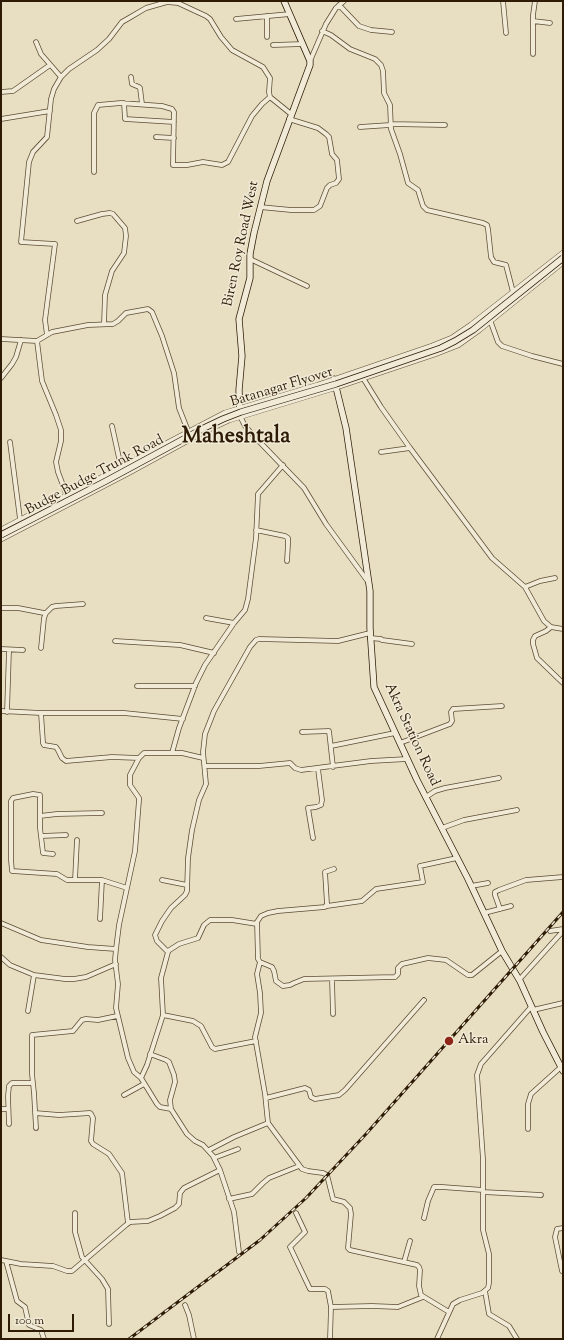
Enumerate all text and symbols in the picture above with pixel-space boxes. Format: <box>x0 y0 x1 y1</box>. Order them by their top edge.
street label: Biren Roy Road West <box>220 180 264 308</box>
street label: Batanagar Flyover <box>229 364 335 412</box>
district label: Maheshtala <box>182 425 290 451</box>
street label: Budge Budge Trunk Road <box>23 432 167 520</box>
street label: Akra Station Road <box>380 681 442 789</box>
place label: Akra <box>458 1033 488 1049</box>
marker: Akra <box>443 1035 455 1047</box>
scale bar <box>10 1306 76 1332</box>
text: 100 m <box>15 1312 44 1330</box>

